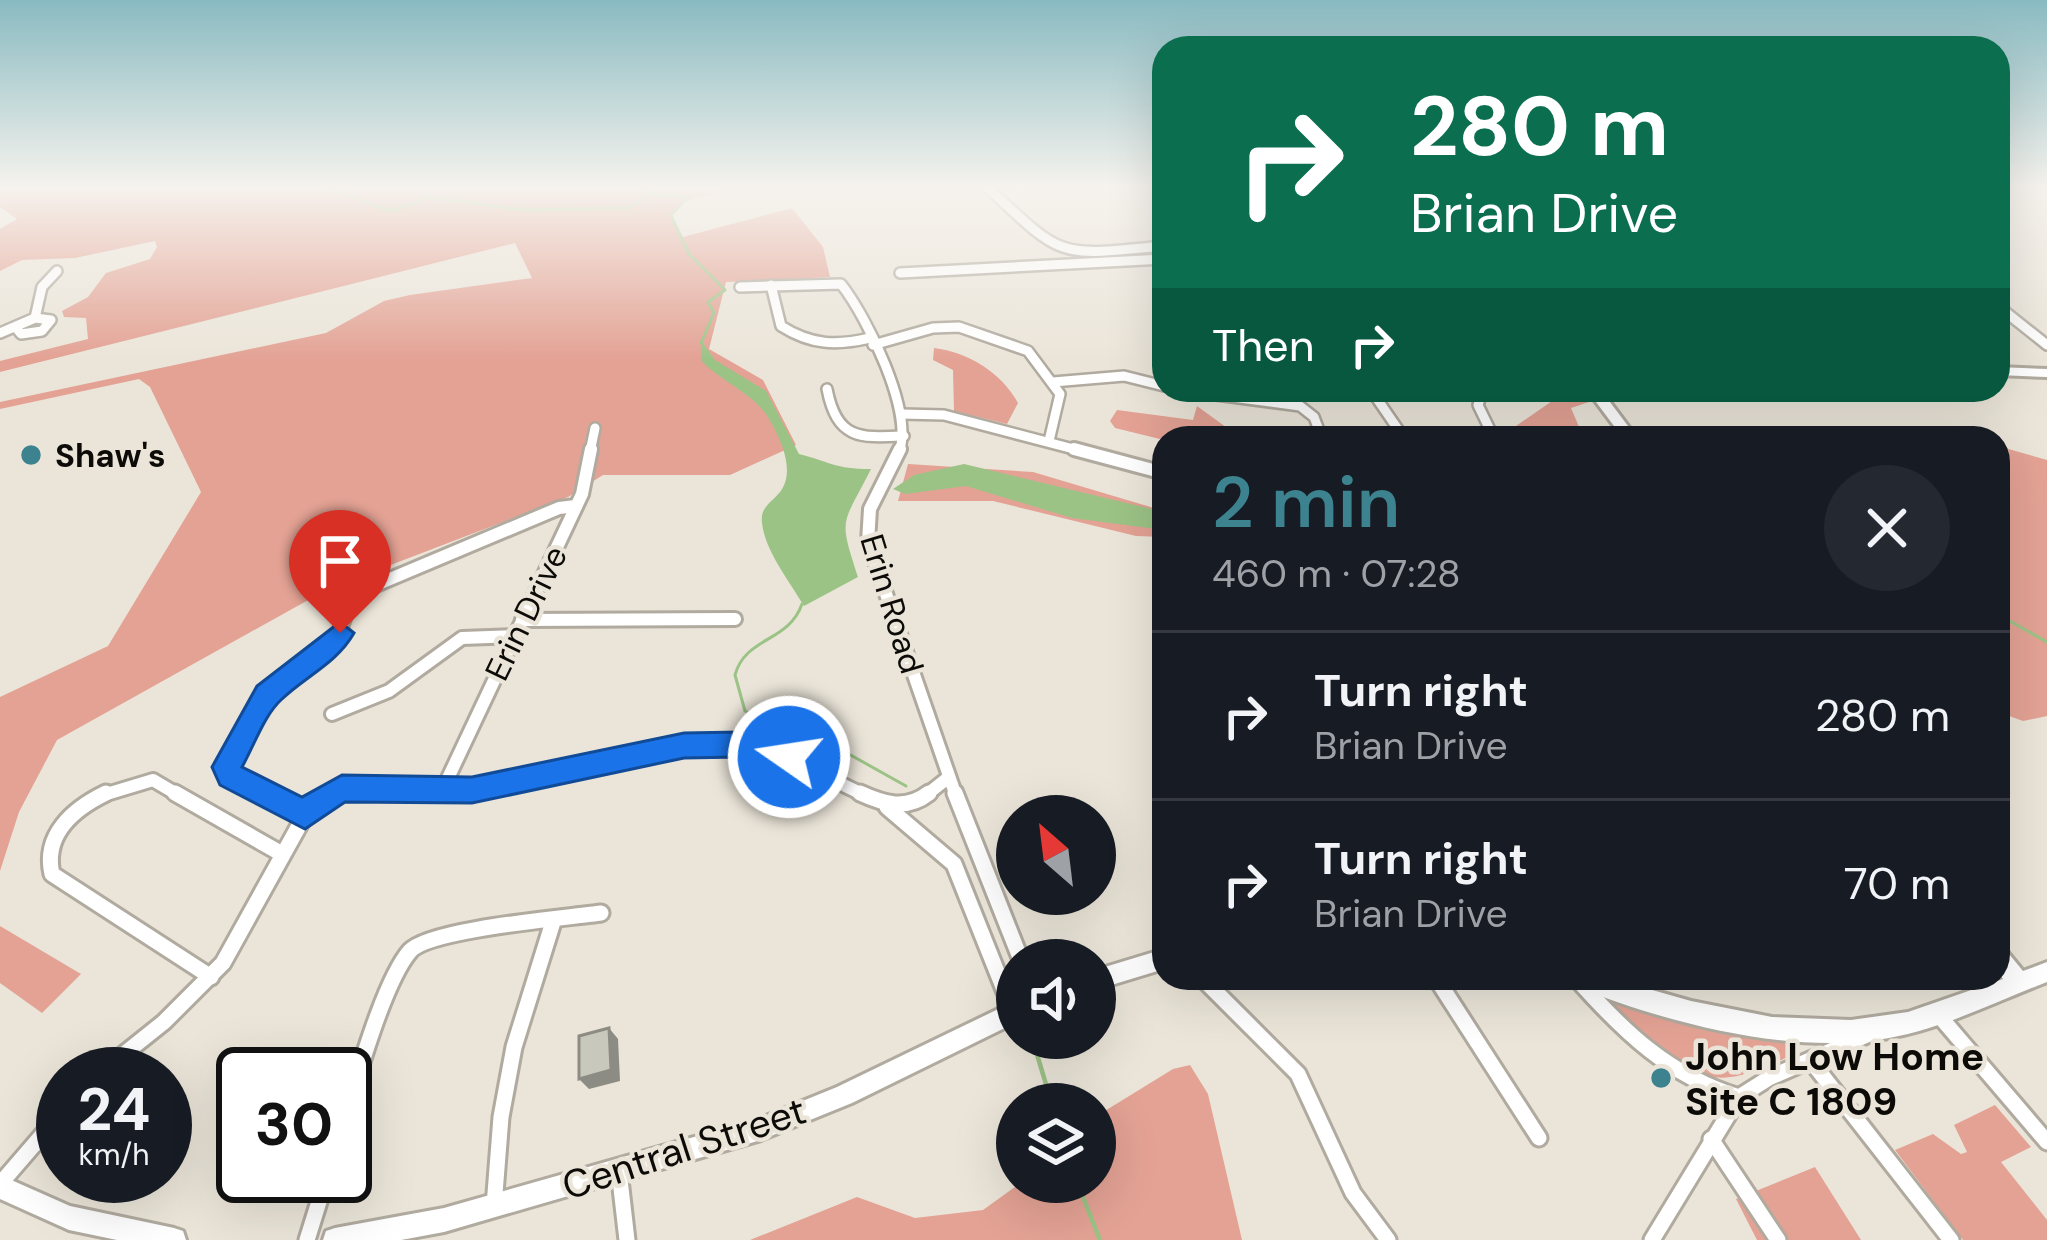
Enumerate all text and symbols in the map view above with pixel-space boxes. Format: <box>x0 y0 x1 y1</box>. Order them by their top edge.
text: 280 m <box>1410 72 1669 181</box>
icon: right <box>1212 84 1368 240</box>
text: Brian Drive <box>1410 178 1678 249</box>
icon: right <box>1339 312 1405 378</box>
text: Then <box>1212 316 1315 375</box>
place label: Shaw's <box>55 434 166 477</box>
marker: Shaw's <box>18 442 44 468</box>
text: 2 min <box>1212 456 1400 549</box>
button: close <box>1824 465 1950 591</box>
pin <box>289 510 391 633</box>
icon: arrive <box>307 528 373 594</box>
street label: Erin Road <box>850 529 934 679</box>
street label: Erin Drive <box>475 539 577 687</box>
text: 460 m · 07:28 <box>1212 548 1461 599</box>
text: Turn right <box>1314 661 1528 720</box>
icon: right <box>1212 683 1278 749</box>
text: 280 m <box>1815 686 1950 745</box>
position arrow <box>726 694 852 820</box>
text: Brian Drive <box>1314 720 1508 771</box>
north arrow <box>996 795 1116 915</box>
map controls <box>996 795 1116 1203</box>
text: Turn right <box>1314 829 1528 888</box>
icon: right <box>1212 851 1278 917</box>
text: 70 m <box>1844 854 1950 913</box>
text: Brian Drive <box>1314 888 1508 939</box>
button: sound <box>996 939 1116 1059</box>
place label: John Low Home Site C 1809 <box>1685 1031 1984 1127</box>
speed limit sign: 30 <box>216 1047 372 1203</box>
marker: John Low Home Site C 1809 <box>1648 1065 1674 1091</box>
text: 24 <box>77 1070 151 1149</box>
button: layers <box>996 1083 1116 1203</box>
street label: Central Street <box>556 1085 812 1211</box>
text: km/h <box>79 1135 149 1174</box>

